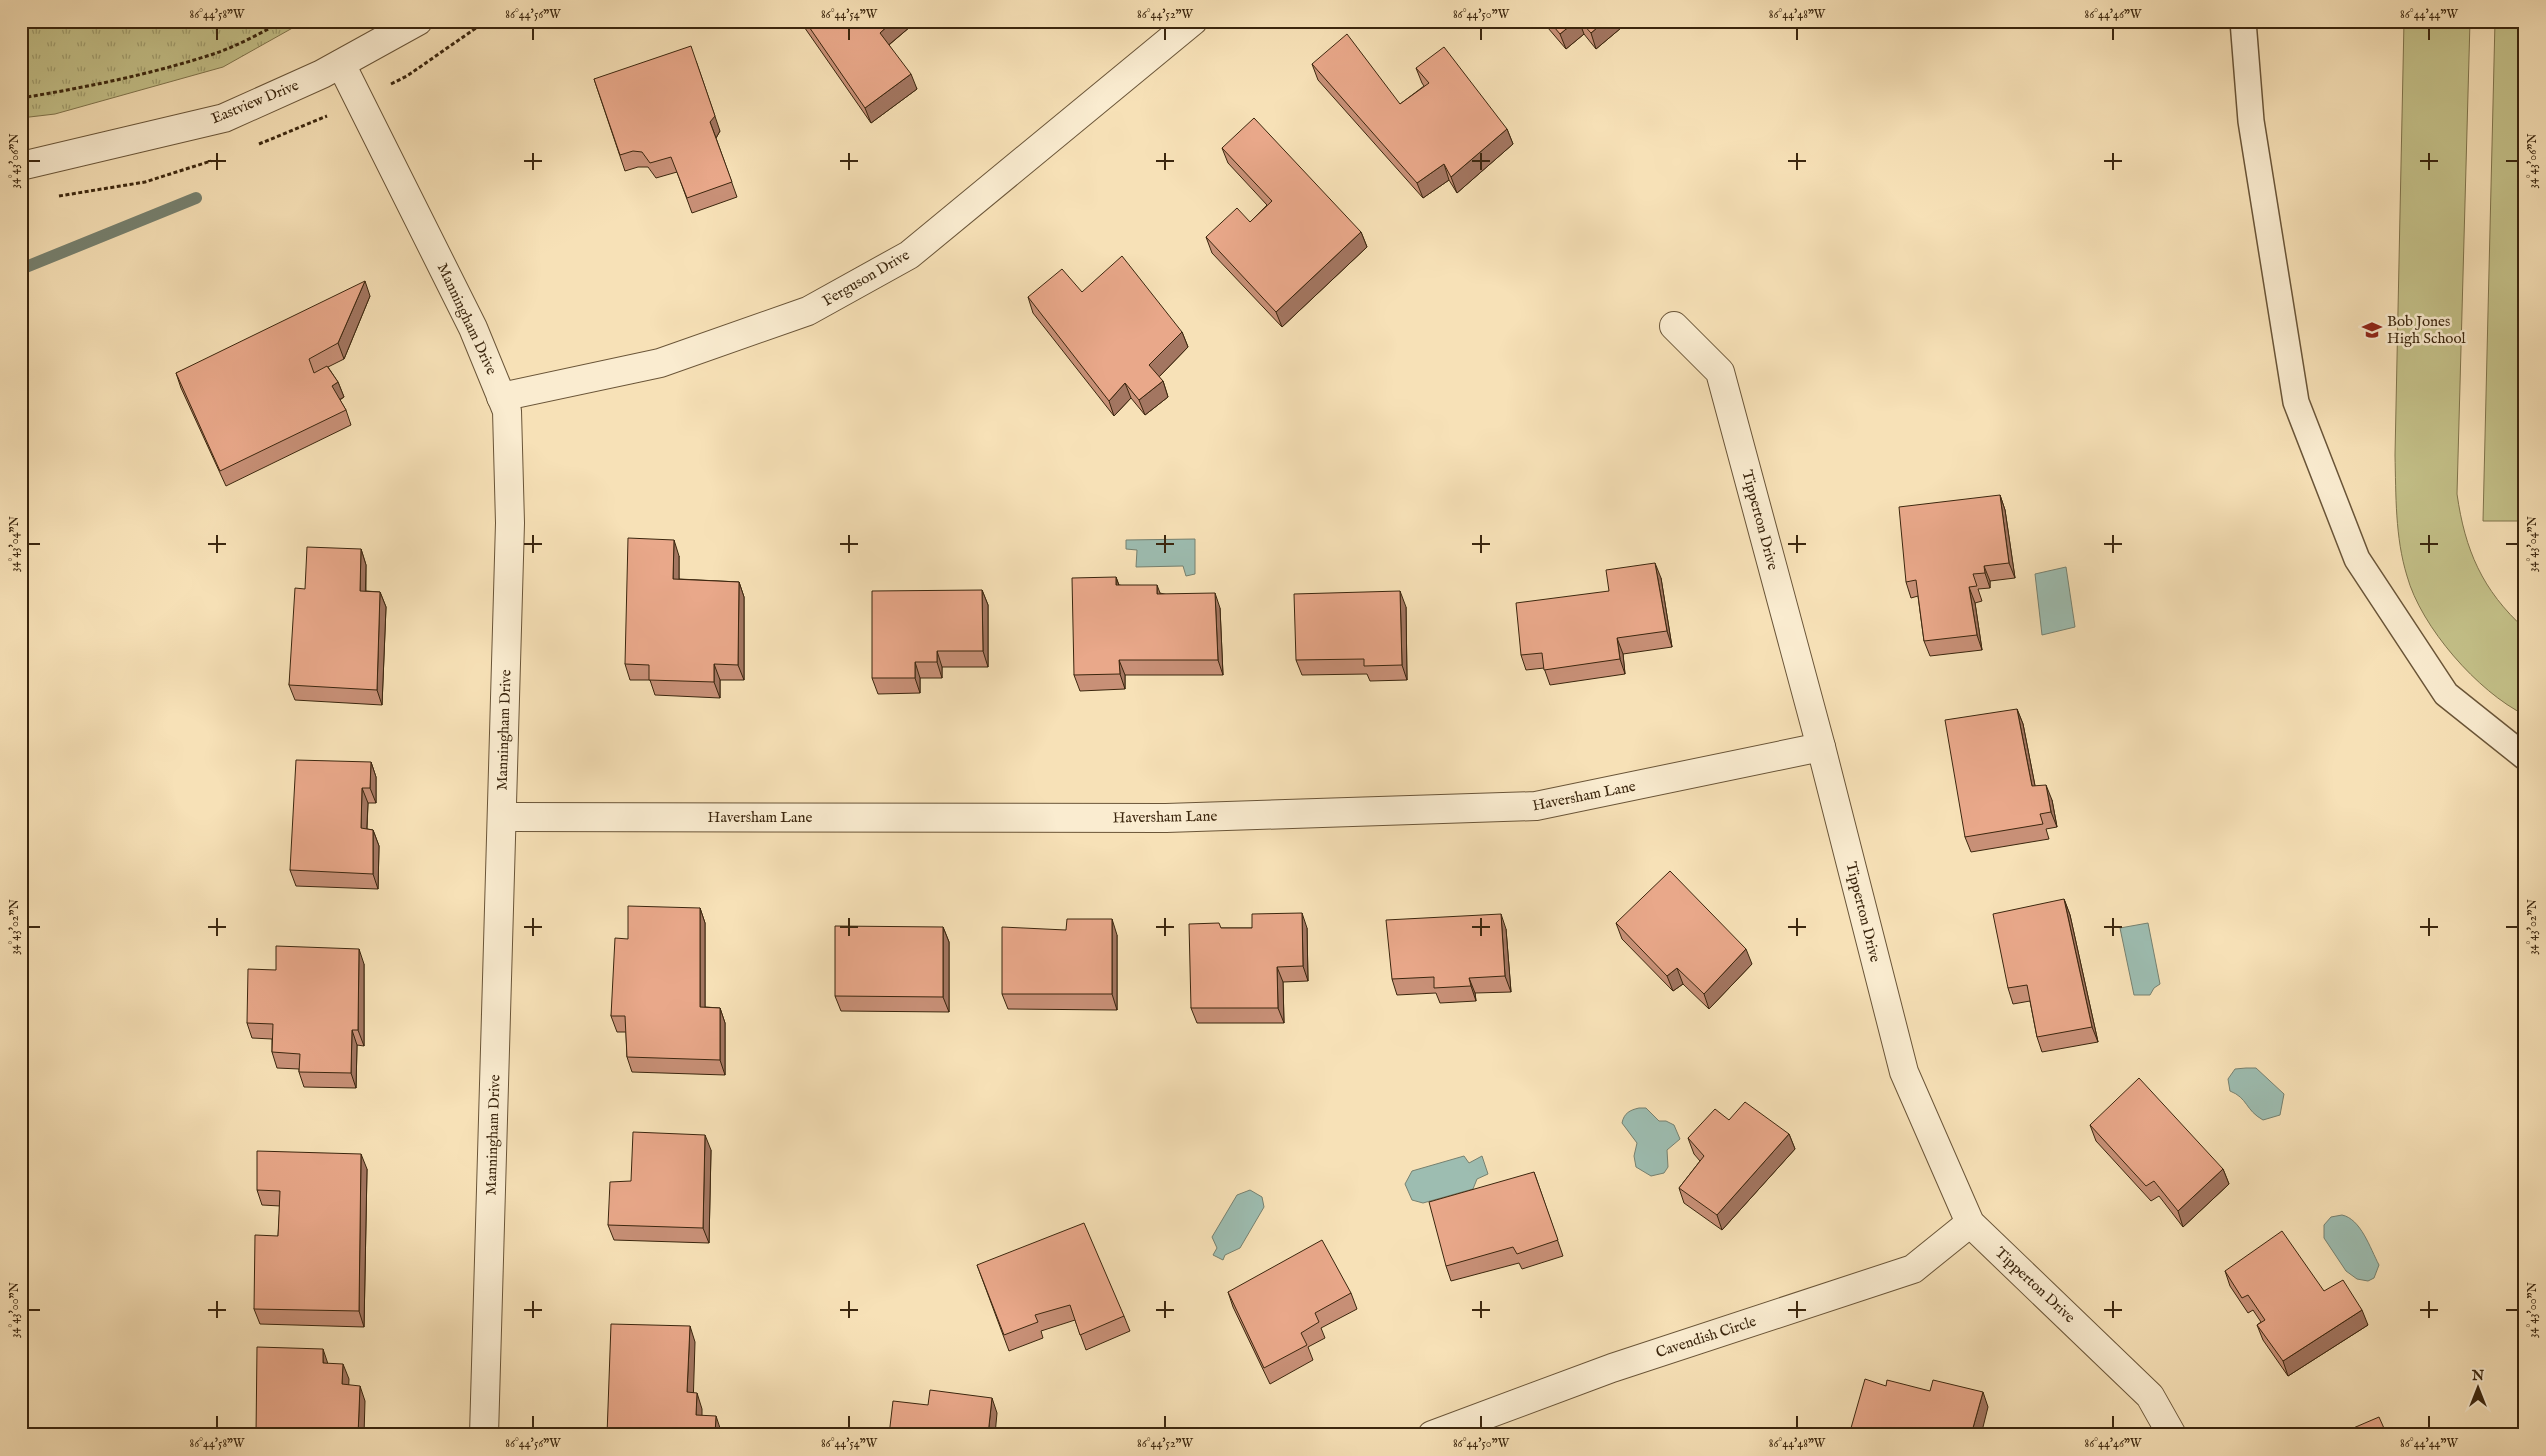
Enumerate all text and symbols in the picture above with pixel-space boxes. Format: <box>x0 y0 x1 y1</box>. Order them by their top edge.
text: 86°44'58"W <box>189 7 245 22</box>
text: 86°44'56"W <box>505 7 561 22</box>
text: 86°44'54"W <box>821 7 878 22</box>
text: 86°44'52"W <box>1137 7 1194 22</box>
text: 86°44'50"W <box>1453 7 1510 22</box>
text: 86°44'48"W <box>1769 7 1826 22</box>
text: 86°44'46"W <box>2085 7 2142 22</box>
text: 86°44'44"W <box>2400 7 2458 22</box>
street label: Eastview Drive <box>208 76 302 128</box>
text: 34°43'06"N <box>7 133 22 189</box>
text: 34°43'06"N <box>2525 133 2540 189</box>
street label: Ferguson Drive <box>819 245 913 311</box>
street label: Manningham Drive <box>433 260 501 378</box>
place label: Bob Jones High School <box>2387 312 2466 348</box>
school or university icon: Bob Jones High School <box>2361 319 2383 341</box>
street label: Tipperton Drive <box>1738 468 1783 572</box>
text: 34°43'04"N <box>7 515 22 572</box>
text: 34°43'04"N <box>2525 515 2540 572</box>
street label: Manningham Drive <box>492 669 516 791</box>
street label: Haversham Lane <box>1531 777 1637 815</box>
street label: Haversham Lane <box>1112 807 1218 827</box>
street label: Haversham Lane <box>708 808 813 827</box>
street label: Tipperton Drive <box>1841 860 1885 964</box>
text: 34°43'02"N <box>7 899 22 955</box>
text: 34°43'02"N <box>2525 899 2540 955</box>
street label: Manningham Drive <box>481 1074 505 1196</box>
street label: Tipperton Drive <box>1991 1243 2079 1327</box>
text: 34°43'00"N <box>7 1281 22 1338</box>
text: 34°43'00"N <box>2525 1281 2540 1338</box>
street label: Cavendish Circle <box>1653 1312 1759 1362</box>
north arrow <box>2454 1364 2504 1414</box>
text: N <box>2471 1367 2484 1385</box>
text: 86°44'58"W <box>189 1436 245 1451</box>
text: 86°44'56"W <box>505 1436 561 1451</box>
text: 86°44'54"W <box>821 1436 878 1451</box>
text: 86°44'52"W <box>1137 1436 1194 1451</box>
text: 86°44'50"W <box>1453 1436 1510 1451</box>
text: 86°44'48"W <box>1769 1436 1826 1451</box>
text: 86°44'46"W <box>2085 1436 2142 1451</box>
text: 86°44'44"W <box>2400 1436 2458 1451</box>

